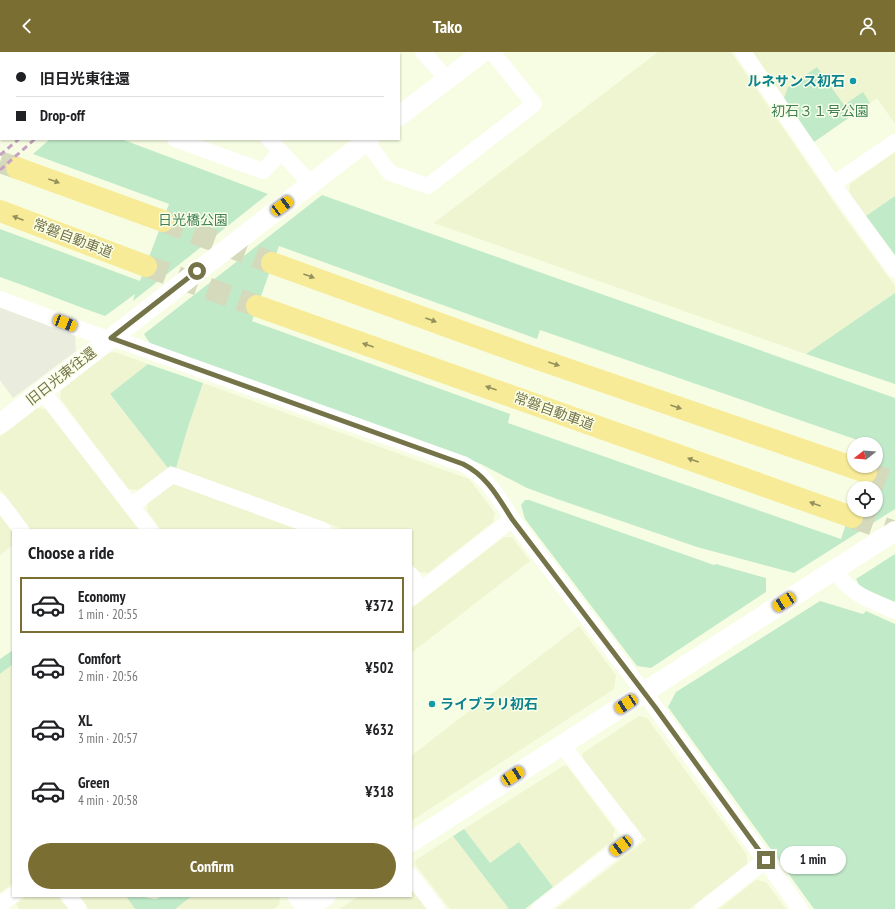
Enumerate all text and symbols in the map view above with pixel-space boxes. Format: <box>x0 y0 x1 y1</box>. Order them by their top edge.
icon: back <box>16 15 38 37</box>
text: Tako <box>433 15 462 38</box>
icon: person <box>857 15 879 37</box>
text: 旧日光東往還 <box>40 69 130 88</box>
place label: ルネサンス初石 <box>747 72 845 90</box>
marker: ルネサンス初石 <box>848 76 858 86</box>
park label: 初石３１号公園 <box>771 102 869 120</box>
text: Drop-off <box>40 106 85 125</box>
one-way arrow <box>48 179 60 185</box>
car <box>269 194 295 218</box>
park label: 日光橋公園 <box>158 211 228 229</box>
one-way arrow <box>11 214 23 220</box>
street label: 常磐自動車道 <box>31 215 115 261</box>
route start <box>188 262 206 280</box>
one-way arrow <box>303 273 315 279</box>
car <box>52 313 78 333</box>
one-way arrow <box>426 318 438 324</box>
one-way arrow <box>362 342 374 348</box>
street label: 旧日光東往還 <box>22 343 100 409</box>
one-way arrow <box>548 361 560 367</box>
one-way arrow <box>485 385 497 391</box>
street label: 常磐自動車道 <box>511 388 597 434</box>
one-way arrow <box>671 404 683 410</box>
north arrow <box>847 437 883 473</box>
map controls <box>847 437 883 517</box>
one-way arrow <box>686 457 698 463</box>
button: locate <box>847 481 883 517</box>
one-way arrow <box>809 500 821 506</box>
text: Choose a ride <box>28 541 114 564</box>
icon: car <box>30 587 66 623</box>
text: Economy <box>78 587 126 606</box>
car <box>771 590 797 614</box>
text: ¥372 <box>365 596 394 615</box>
text: 1 min · 20:55 <box>78 606 138 623</box>
icon: car <box>30 649 66 685</box>
text: Comfort <box>78 649 121 668</box>
text: ¥502 <box>365 658 394 677</box>
text: 2 min · 20:56 <box>78 668 138 685</box>
car <box>613 692 639 716</box>
place label: ライブラリ初石 <box>440 695 538 713</box>
marker: ライブラリ初石 <box>427 699 437 709</box>
icon: car <box>30 711 66 747</box>
text: XL <box>78 711 92 730</box>
text: ¥632 <box>365 720 394 739</box>
text: 3 min · 20:57 <box>78 730 138 747</box>
car <box>500 764 526 788</box>
icon: car <box>30 773 66 809</box>
text: Green <box>78 773 110 792</box>
text: ¥318 <box>365 782 394 801</box>
text: 4 min · 20:58 <box>78 792 138 809</box>
car <box>608 834 634 858</box>
button: Confirm <box>28 843 396 889</box>
callout: 1 min <box>780 846 846 874</box>
route end <box>757 851 775 869</box>
text: 1 min <box>800 851 826 868</box>

